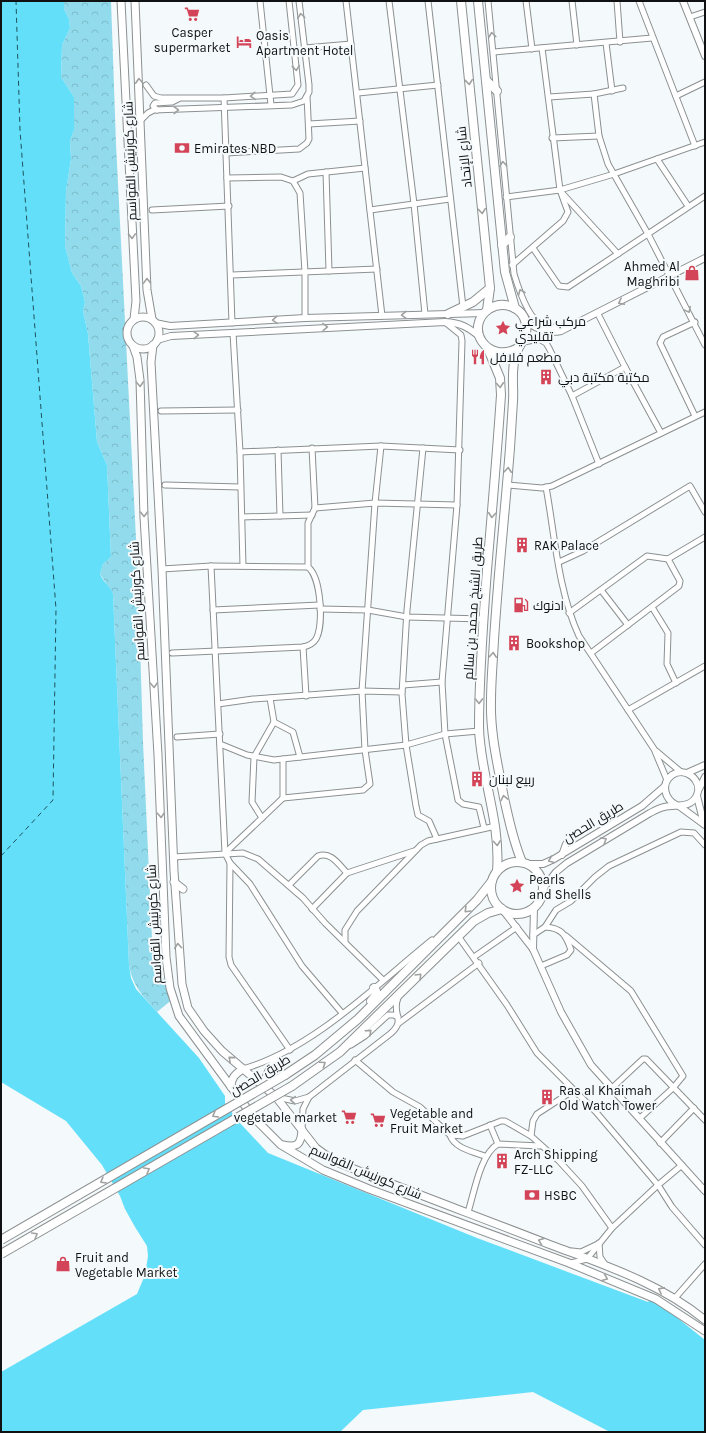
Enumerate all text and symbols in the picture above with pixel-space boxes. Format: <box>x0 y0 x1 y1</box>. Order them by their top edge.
supermarket icon: Casper supermarket <box>183 5 201 23</box>
one-way arrow <box>297 13 306 19</box>
place label: Casper supermarket <box>154 25 230 55</box>
place label: Oasis Apartment Hotel <box>256 28 353 58</box>
one-way arrow <box>488 32 497 38</box>
hotel icon: Oasis Apartment Hotel <box>235 33 253 51</box>
one-way arrow <box>292 65 301 71</box>
one-way arrow <box>135 78 143 84</box>
one-way arrow <box>464 79 473 85</box>
one-way arrow <box>250 92 256 101</box>
street label: شارع كورنيش القواسم <box>120 101 142 221</box>
one-way arrow <box>173 105 179 114</box>
street label: شارع الإتحاد <box>453 125 476 188</box>
bank icon: Emirates NBD <box>173 139 191 157</box>
place label: Emirates NBD <box>194 141 276 156</box>
one-way arrow <box>499 161 508 167</box>
one-way arrow <box>477 208 486 214</box>
one-way arrow <box>127 233 136 239</box>
place label: Ahmed Al Maghribi <box>624 259 680 289</box>
shop icon: Ahmed Al Maghribi <box>683 264 701 282</box>
one-way arrow <box>142 278 151 284</box>
one-way arrow <box>517 289 525 296</box>
one-way arrow <box>617 297 625 305</box>
one-way arrow <box>684 306 691 313</box>
one-way arrow <box>401 311 407 319</box>
place label: مركب شراعي تقليدي <box>515 314 586 347</box>
one-way arrow <box>272 316 278 325</box>
place icon: مركب شراعي تقليدي <box>494 319 512 337</box>
one-way arrow <box>322 323 328 331</box>
one-way arrow <box>193 330 199 339</box>
restaurant icon: مطعم فلافل <box>469 348 487 366</box>
place label: مطعم فلافل <box>490 350 562 367</box>
building icon: مكتبة مكتبة دبي <box>537 368 555 386</box>
place label: مكتبة مكتبة دبي <box>558 370 650 388</box>
one-way arrow <box>135 381 144 387</box>
one-way arrow <box>496 382 505 388</box>
one-way arrow <box>504 467 513 473</box>
one-way arrow <box>140 511 149 517</box>
one-way arrow <box>487 512 496 518</box>
street label: طريق الشيخ محمد بن سالم <box>461 536 487 680</box>
building icon: RAK Palace <box>513 536 531 554</box>
place label: RAK Palace <box>534 538 599 553</box>
street label: شارع كورنيش القواسم <box>126 541 150 661</box>
fuel station icon: ادنوك <box>512 596 530 614</box>
place label: ادنوك <box>533 598 564 613</box>
building icon: Bookshop <box>505 634 523 652</box>
place label: Bookshop <box>526 636 585 651</box>
one-way arrow <box>489 652 498 658</box>
one-way arrow <box>150 682 159 688</box>
one-way arrow <box>475 698 483 704</box>
building icon: ربيع لبنان <box>468 770 486 788</box>
place label: ربيع لبنان <box>489 772 535 788</box>
one-way arrow <box>501 795 509 801</box>
street label: طريق الحصن <box>560 798 626 846</box>
one-way arrow <box>156 812 165 818</box>
one-way arrow <box>600 838 607 845</box>
one-way arrow <box>493 840 502 846</box>
one-way arrow <box>547 856 554 864</box>
street label: شارع كورنيش القواسم <box>143 864 167 984</box>
place label: Pearls and Shells <box>529 872 591 902</box>
place icon: Pearls and Shells <box>508 877 526 895</box>
one-way arrow <box>464 905 472 913</box>
one-way arrow <box>174 943 183 949</box>
one-way arrow <box>414 973 422 981</box>
one-way arrow <box>364 1030 372 1037</box>
street label: طريق الحصن <box>227 1051 293 1099</box>
one-way arrow <box>228 1056 236 1064</box>
one-way arrow <box>319 1062 326 1069</box>
place label: Ras al Khaimah Old Watch Tower <box>559 1083 656 1113</box>
building icon: Ras al Khaimah Old Watch Tower <box>538 1088 556 1106</box>
one-way arrow <box>290 1095 296 1104</box>
place label: Vegetable and Fruit Market <box>390 1106 473 1136</box>
supermarket icon: vegetable market <box>340 1108 358 1126</box>
place label: vegetable market <box>234 1110 337 1125</box>
one-way arrow <box>212 1111 219 1118</box>
supermarket icon: Vegetable and Fruit Market <box>369 1111 387 1129</box>
street label: شارع كورنيش القواسم <box>307 1142 424 1204</box>
place label: Arch Shipping FZ-LLC <box>514 1147 598 1177</box>
building icon: Arch Shipping FZ-LLC <box>493 1152 511 1170</box>
one-way arrow <box>143 1167 150 1174</box>
one-way arrow <box>100 1176 107 1183</box>
bank icon: HSBC <box>523 1186 541 1204</box>
place label: HSBC <box>544 1188 577 1203</box>
one-way arrow <box>31 1232 38 1239</box>
one-way arrow <box>538 1237 545 1245</box>
place label: Fruit and Vegetable Market <box>75 1250 178 1280</box>
shop icon: Fruit and Vegetable Market <box>54 1255 72 1273</box>
one-way arrow <box>602 1274 609 1282</box>
one-way arrow <box>658 1287 666 1295</box>

